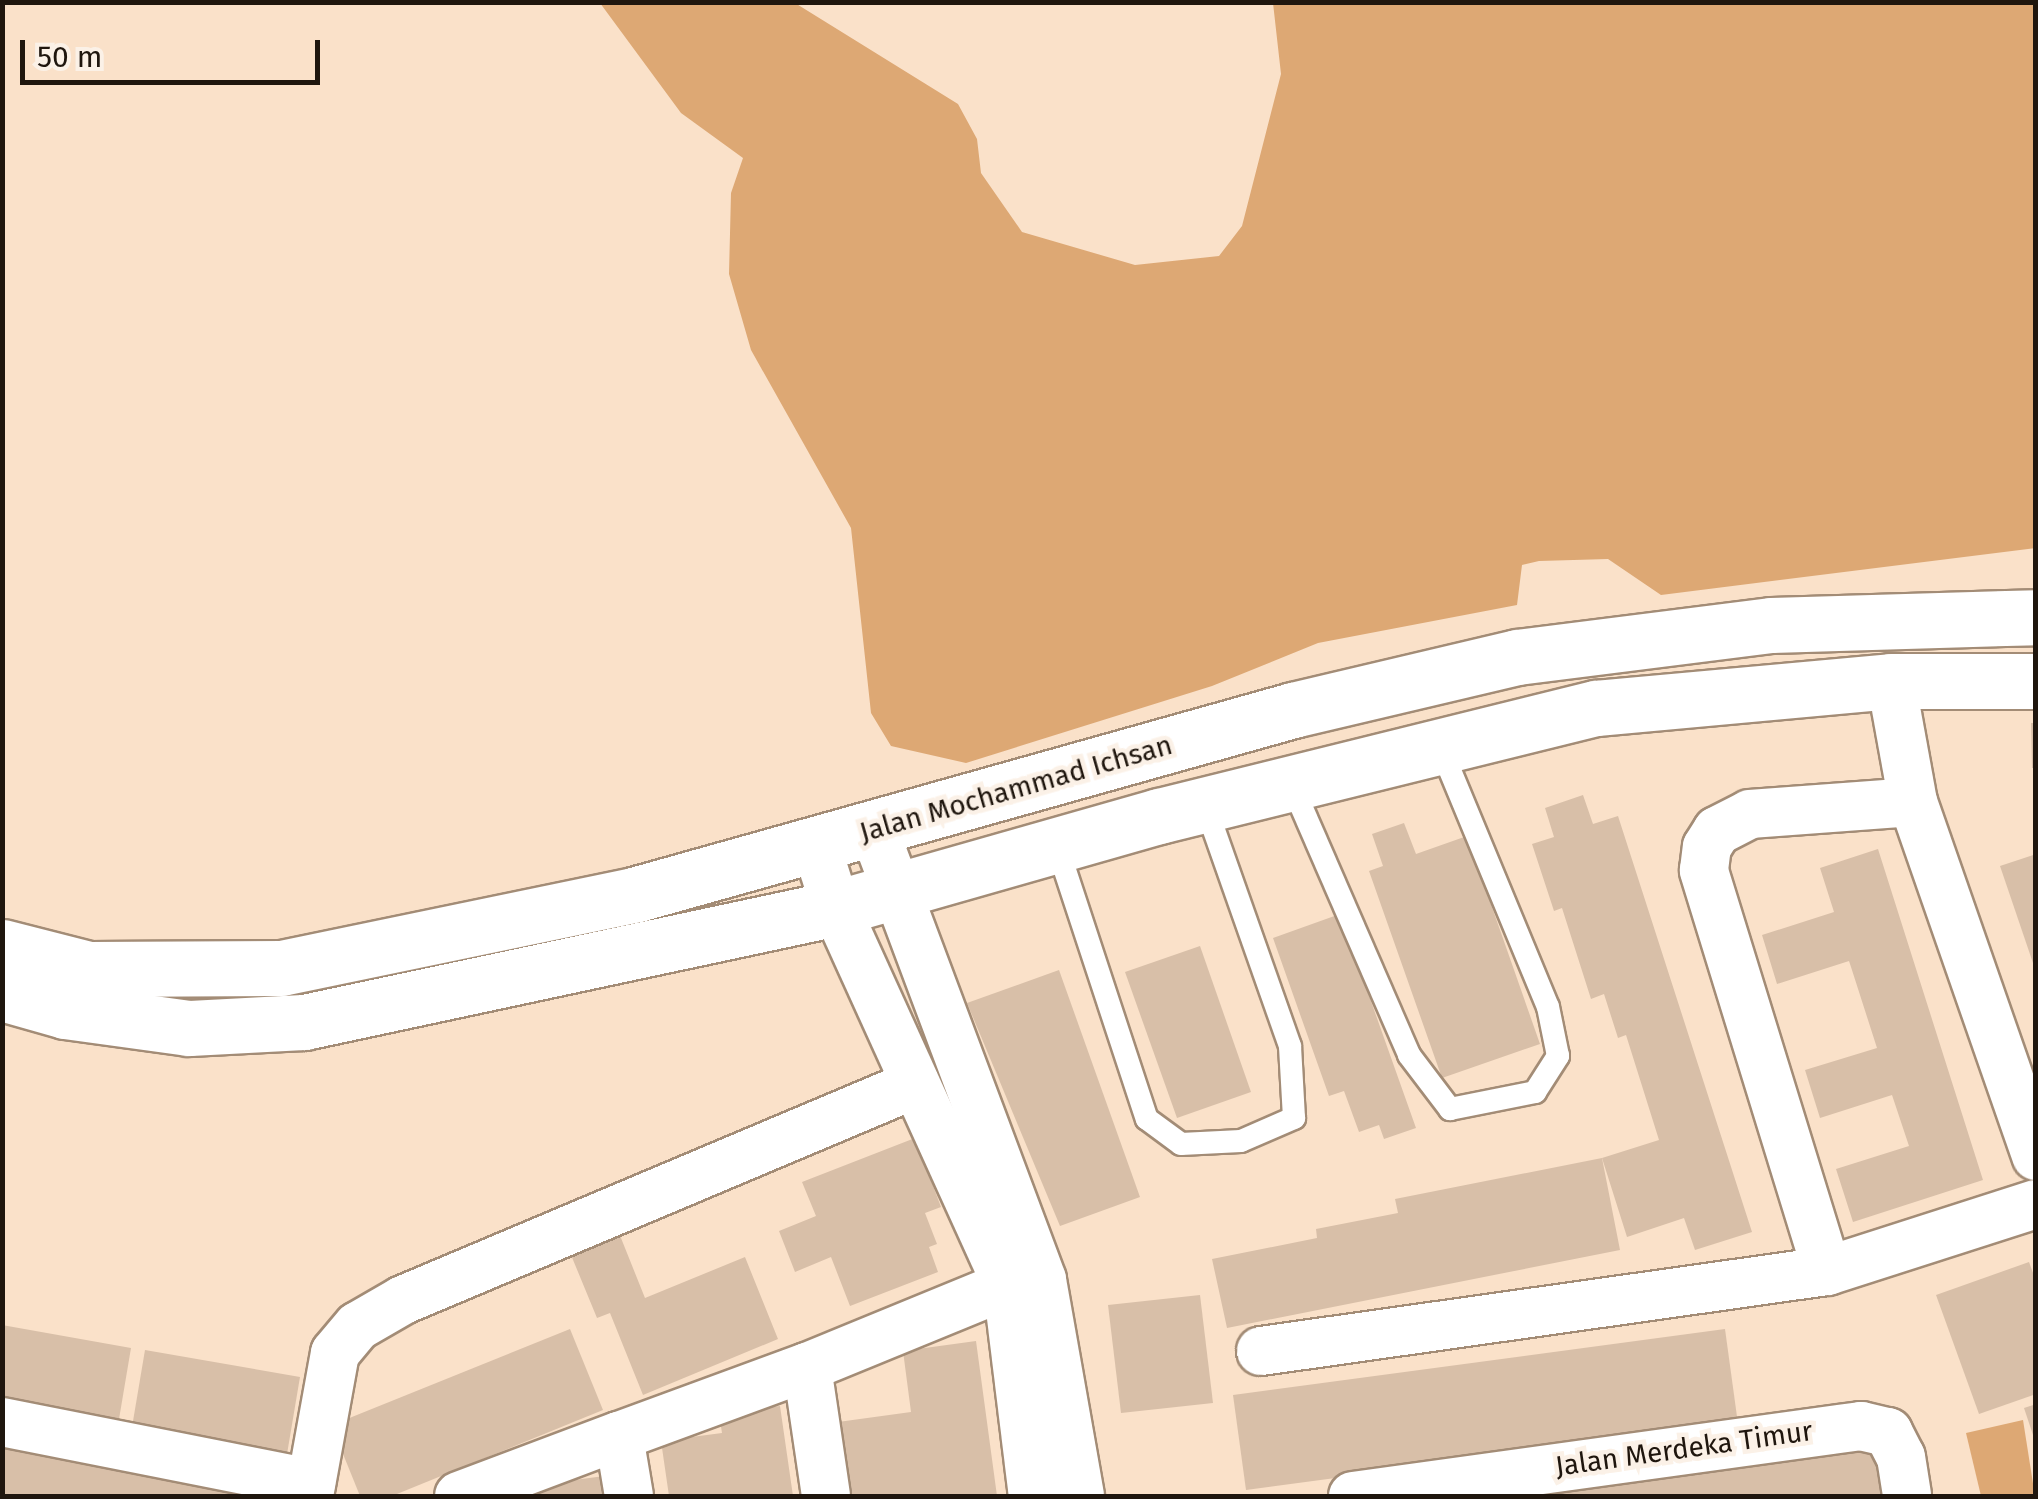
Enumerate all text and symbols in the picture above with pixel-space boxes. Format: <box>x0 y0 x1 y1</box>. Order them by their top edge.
scale bar <box>25 20 325 82</box>
text: 50 m <box>37 39 102 75</box>
street label: Jalan Mochammad Ichsan <box>856 728 1176 850</box>
street label: Jalan Merdeka Timur <box>1553 1414 1815 1484</box>

